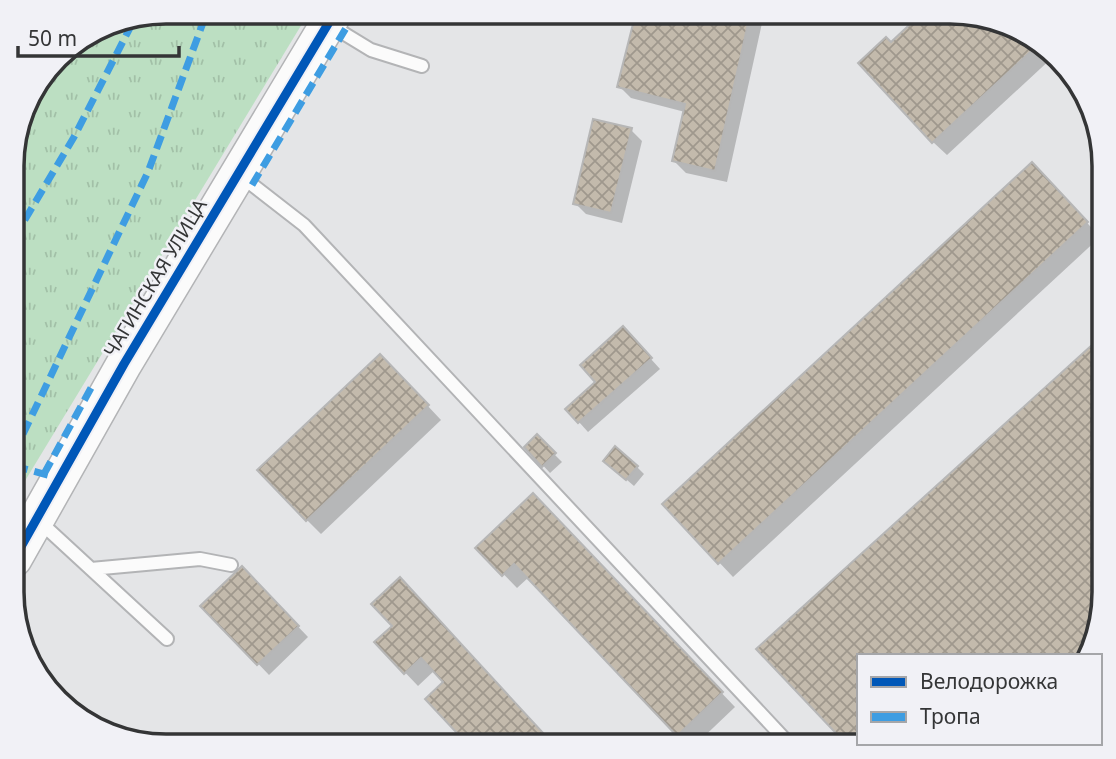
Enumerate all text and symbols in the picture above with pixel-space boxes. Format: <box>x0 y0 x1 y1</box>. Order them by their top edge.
scale bar <box>18 14 178 58</box>
text: 50 m <box>28 24 77 52</box>
street label: ЧАГИНСКАЯ УЛИЦА <box>97 193 213 362</box>
legend <box>857 654 1102 745</box>
text: Велодорожка <box>920 667 1058 695</box>
text: Тропа <box>920 702 981 730</box>

